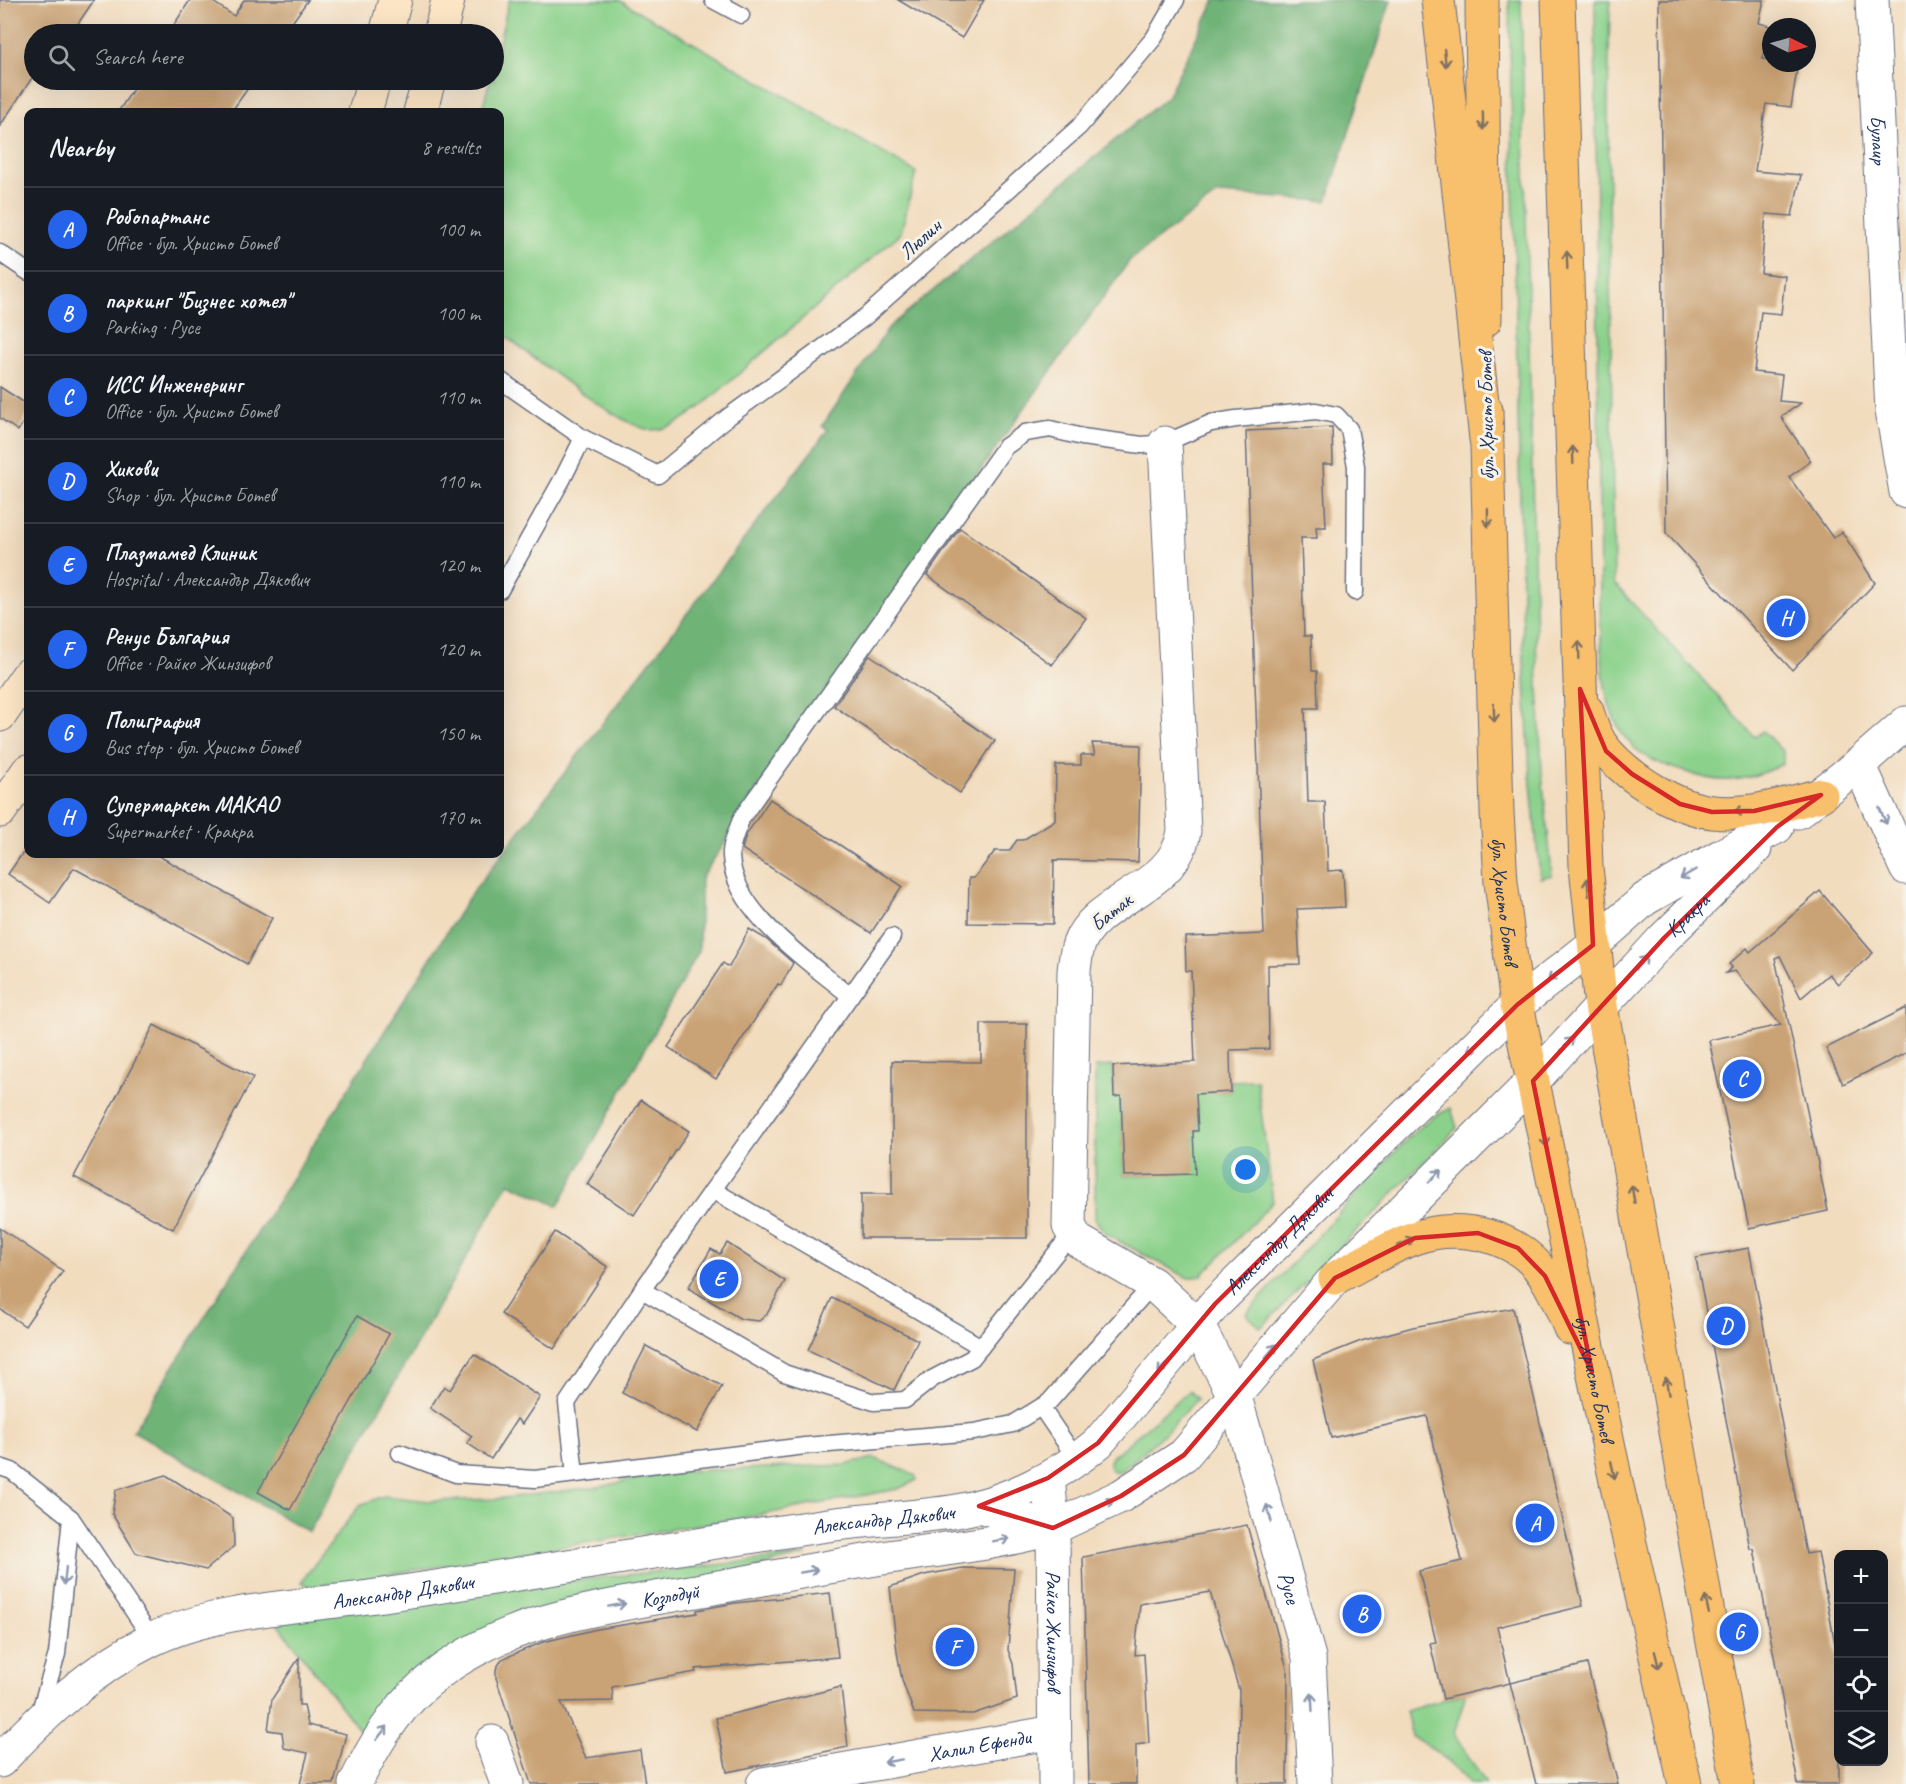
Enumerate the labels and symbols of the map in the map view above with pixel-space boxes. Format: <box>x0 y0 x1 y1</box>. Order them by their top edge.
north arrow <box>1762 18 1816 72</box>
one-way arrow <box>1439 48 1450 68</box>
one-way arrow <box>1477 111 1489 131</box>
street label: Булаир <box>1865 115 1893 166</box>
street label: Люлин <box>893 212 948 265</box>
one-way arrow <box>1561 251 1572 271</box>
street label: бул. Христо Ботев <box>1472 348 1500 480</box>
one-way arrow <box>1567 445 1578 465</box>
one-way arrow <box>1482 508 1494 528</box>
pin: H <box>1766 596 1806 640</box>
one-way arrow <box>1573 640 1584 660</box>
one-way arrow <box>1488 703 1499 723</box>
one-way arrow <box>1734 806 1754 817</box>
one-way arrow <box>1877 807 1889 825</box>
street label: бул. Христо Ботев <box>1485 837 1525 971</box>
one-way arrow <box>1680 868 1697 880</box>
one-way arrow <box>1582 877 1593 897</box>
street label: Батак <box>1085 886 1139 937</box>
street label: Кракра <box>1660 887 1716 943</box>
one-way arrow <box>1634 956 1648 971</box>
one-way arrow <box>1547 968 1563 981</box>
one-way arrow <box>1560 1036 1574 1051</box>
one-way arrow <box>1468 1038 1483 1053</box>
pin: C <box>1722 1056 1762 1102</box>
one-way arrow <box>1540 1128 1551 1148</box>
your location <box>1231 1155 1260 1184</box>
one-way arrow <box>1428 1169 1443 1184</box>
street label: Александър Дякович <box>1219 1180 1340 1300</box>
one-way arrow <box>1627 1185 1638 1205</box>
one-way arrow <box>1397 1236 1415 1247</box>
pin: E <box>700 1256 738 1302</box>
pin: D <box>1706 1304 1746 1348</box>
street label: бул. Христо Ботев <box>1569 1313 1621 1448</box>
one-way arrow <box>1265 1344 1278 1360</box>
one-way arrow <box>1157 1358 1170 1374</box>
one-way arrow <box>1662 1377 1673 1397</box>
one-way arrow <box>1608 1460 1619 1479</box>
one-way arrow <box>1096 1497 1114 1509</box>
street label: Александър Дякович <box>811 1498 958 1540</box>
pin: A <box>1516 1500 1555 1546</box>
one-way arrow <box>1263 1504 1274 1523</box>
one-way arrow <box>991 1534 1011 1545</box>
one-way arrow <box>59 1565 70 1585</box>
one-way arrow <box>798 1565 818 1576</box>
street label: Александър Дякович <box>331 1568 477 1615</box>
street label: Русе <box>1273 1569 1306 1608</box>
street label: Райко Жинзифов <box>1040 1570 1067 1695</box>
street label: Козлодуй <box>639 1577 702 1613</box>
pin: B <box>1342 1592 1382 1636</box>
one-way arrow <box>1701 1595 1712 1615</box>
one-way arrow <box>606 1599 626 1610</box>
pin: G <box>1720 1610 1758 1654</box>
pin: F <box>936 1624 974 1670</box>
one-way arrow <box>1652 1650 1664 1669</box>
one-way arrow <box>1306 1693 1317 1713</box>
street label: Халил Ефенди <box>926 1723 1034 1767</box>
one-way arrow <box>376 1725 389 1741</box>
one-way arrow <box>884 1755 904 1766</box>

